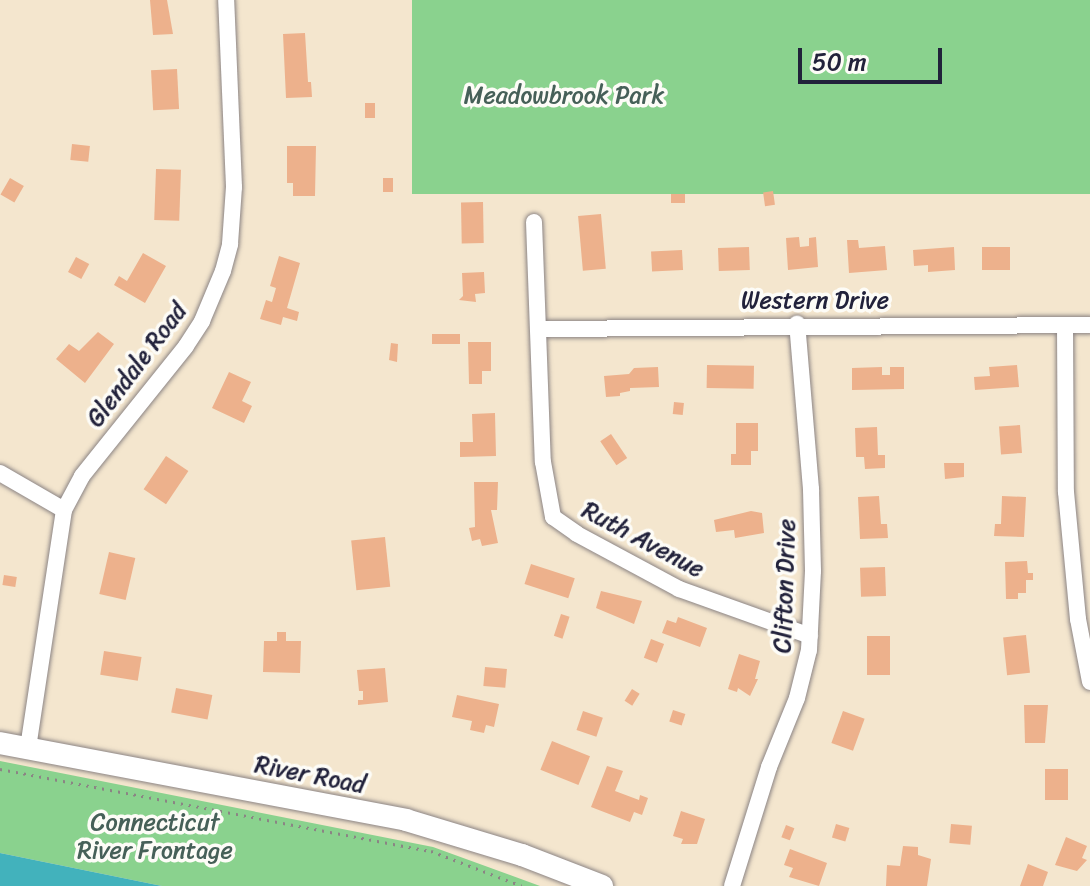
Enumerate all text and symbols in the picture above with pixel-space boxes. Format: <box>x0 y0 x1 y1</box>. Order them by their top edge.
scale bar <box>802 32 946 82</box>
text: 50 m <box>812 41 867 83</box>
park label: Meadowbrook Park <box>464 82 664 110</box>
street label: Western Drive <box>741 287 889 315</box>
street label: Glendale Road <box>81 297 193 433</box>
street label: Ruth Avenue <box>577 496 709 584</box>
street label: Clifton Drive <box>768 518 802 654</box>
street label: River Road <box>252 750 368 800</box>
park label: Connecticut River Frontage <box>78 809 232 865</box>

